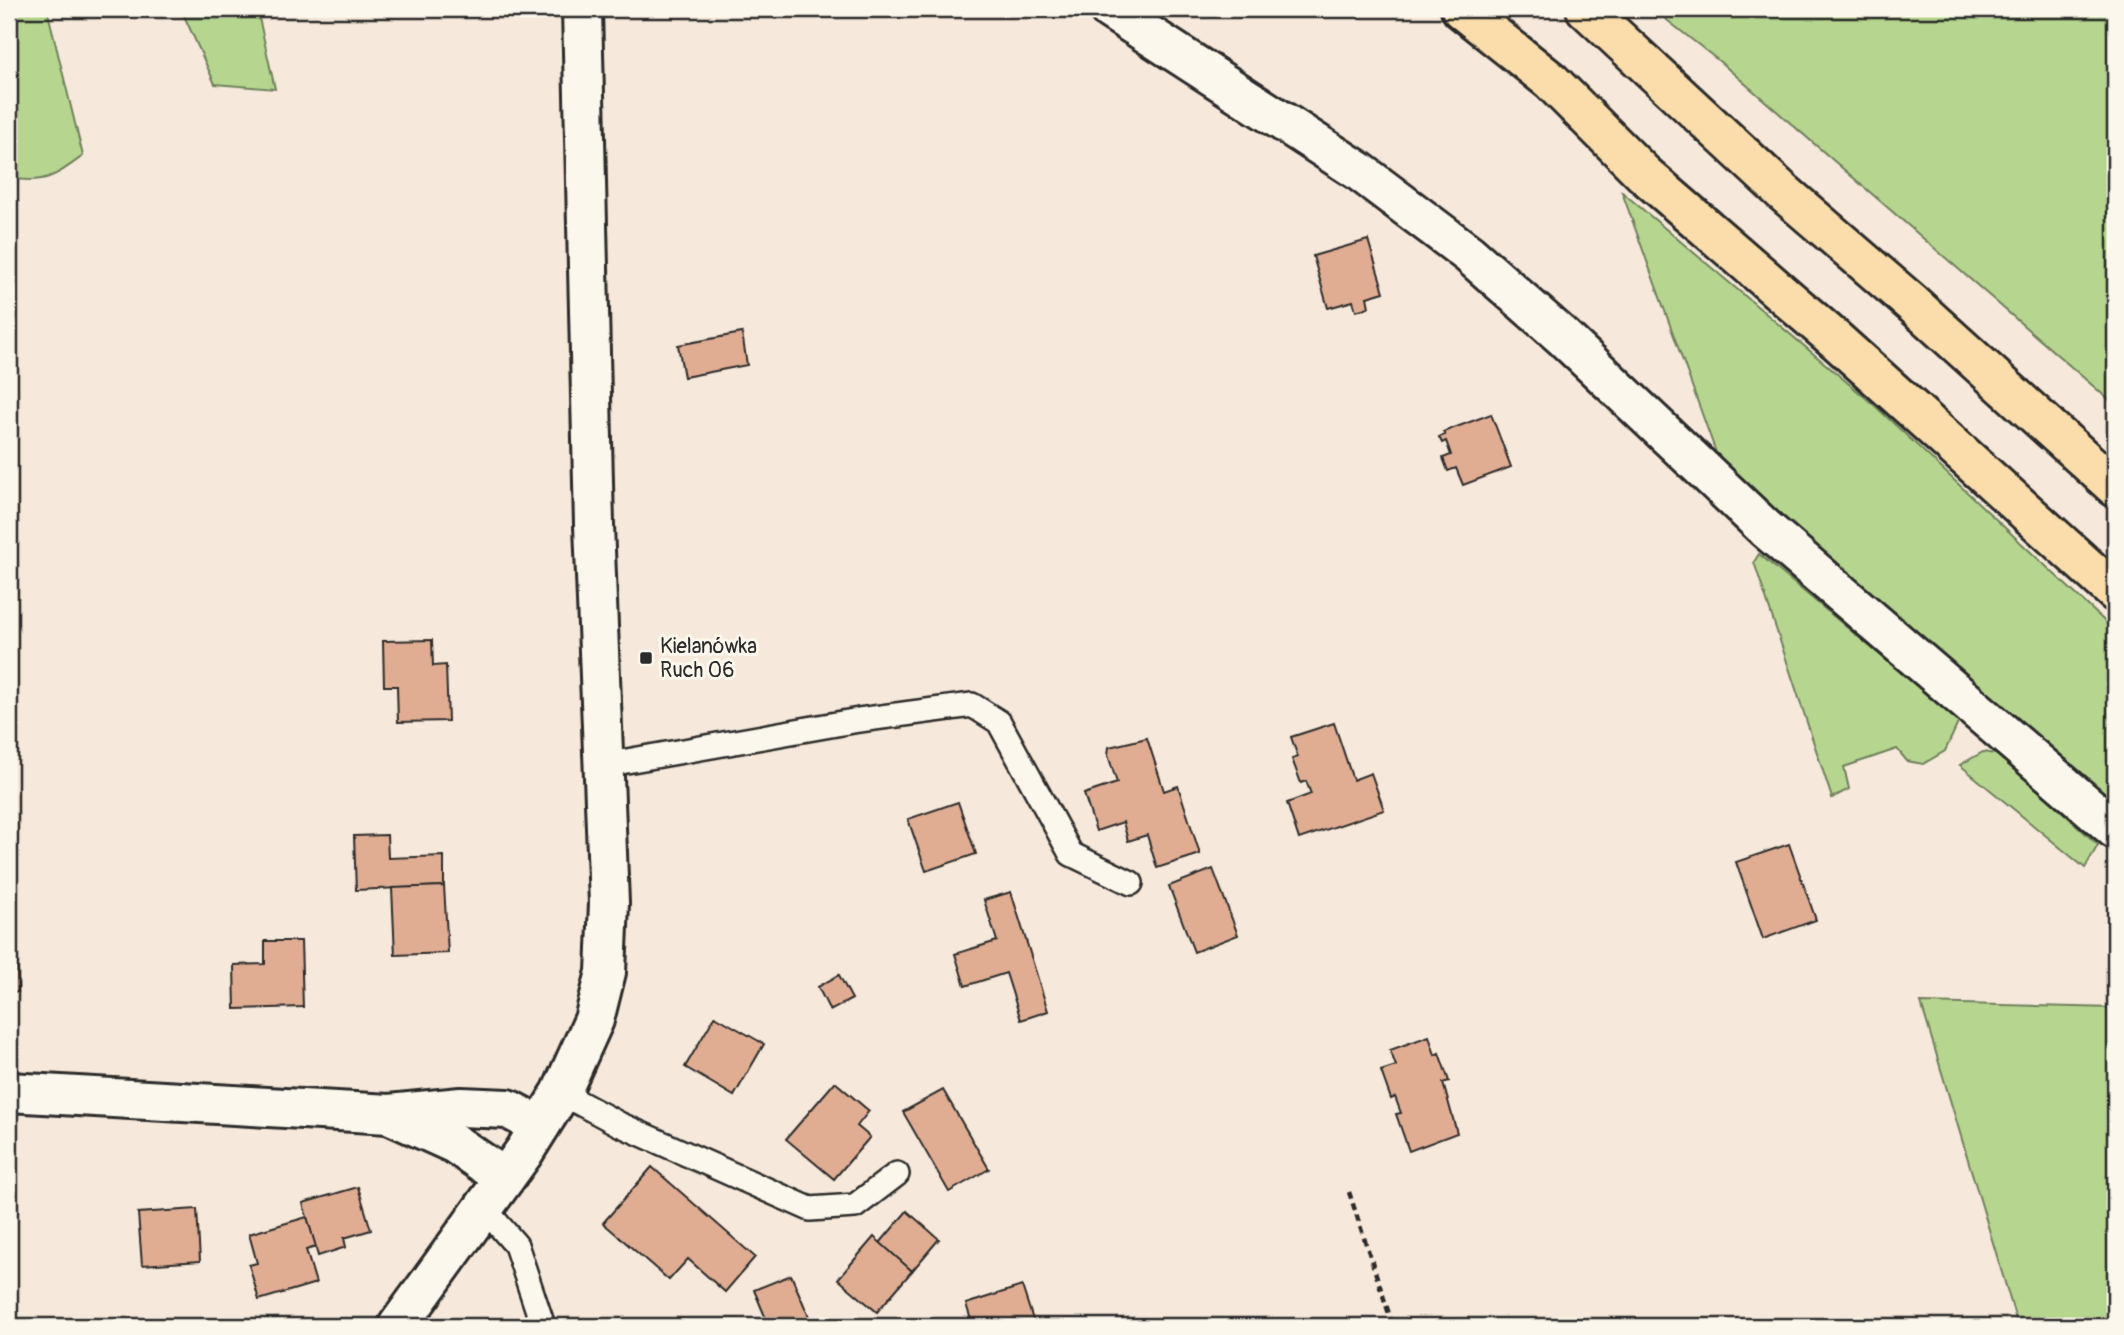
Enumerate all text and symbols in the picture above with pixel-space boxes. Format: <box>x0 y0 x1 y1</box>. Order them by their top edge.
place label: Kielanówka Ruch 06 <box>660 633 757 684</box>
marker: Kielanówka Ruch 06 <box>638 650 654 666</box>

